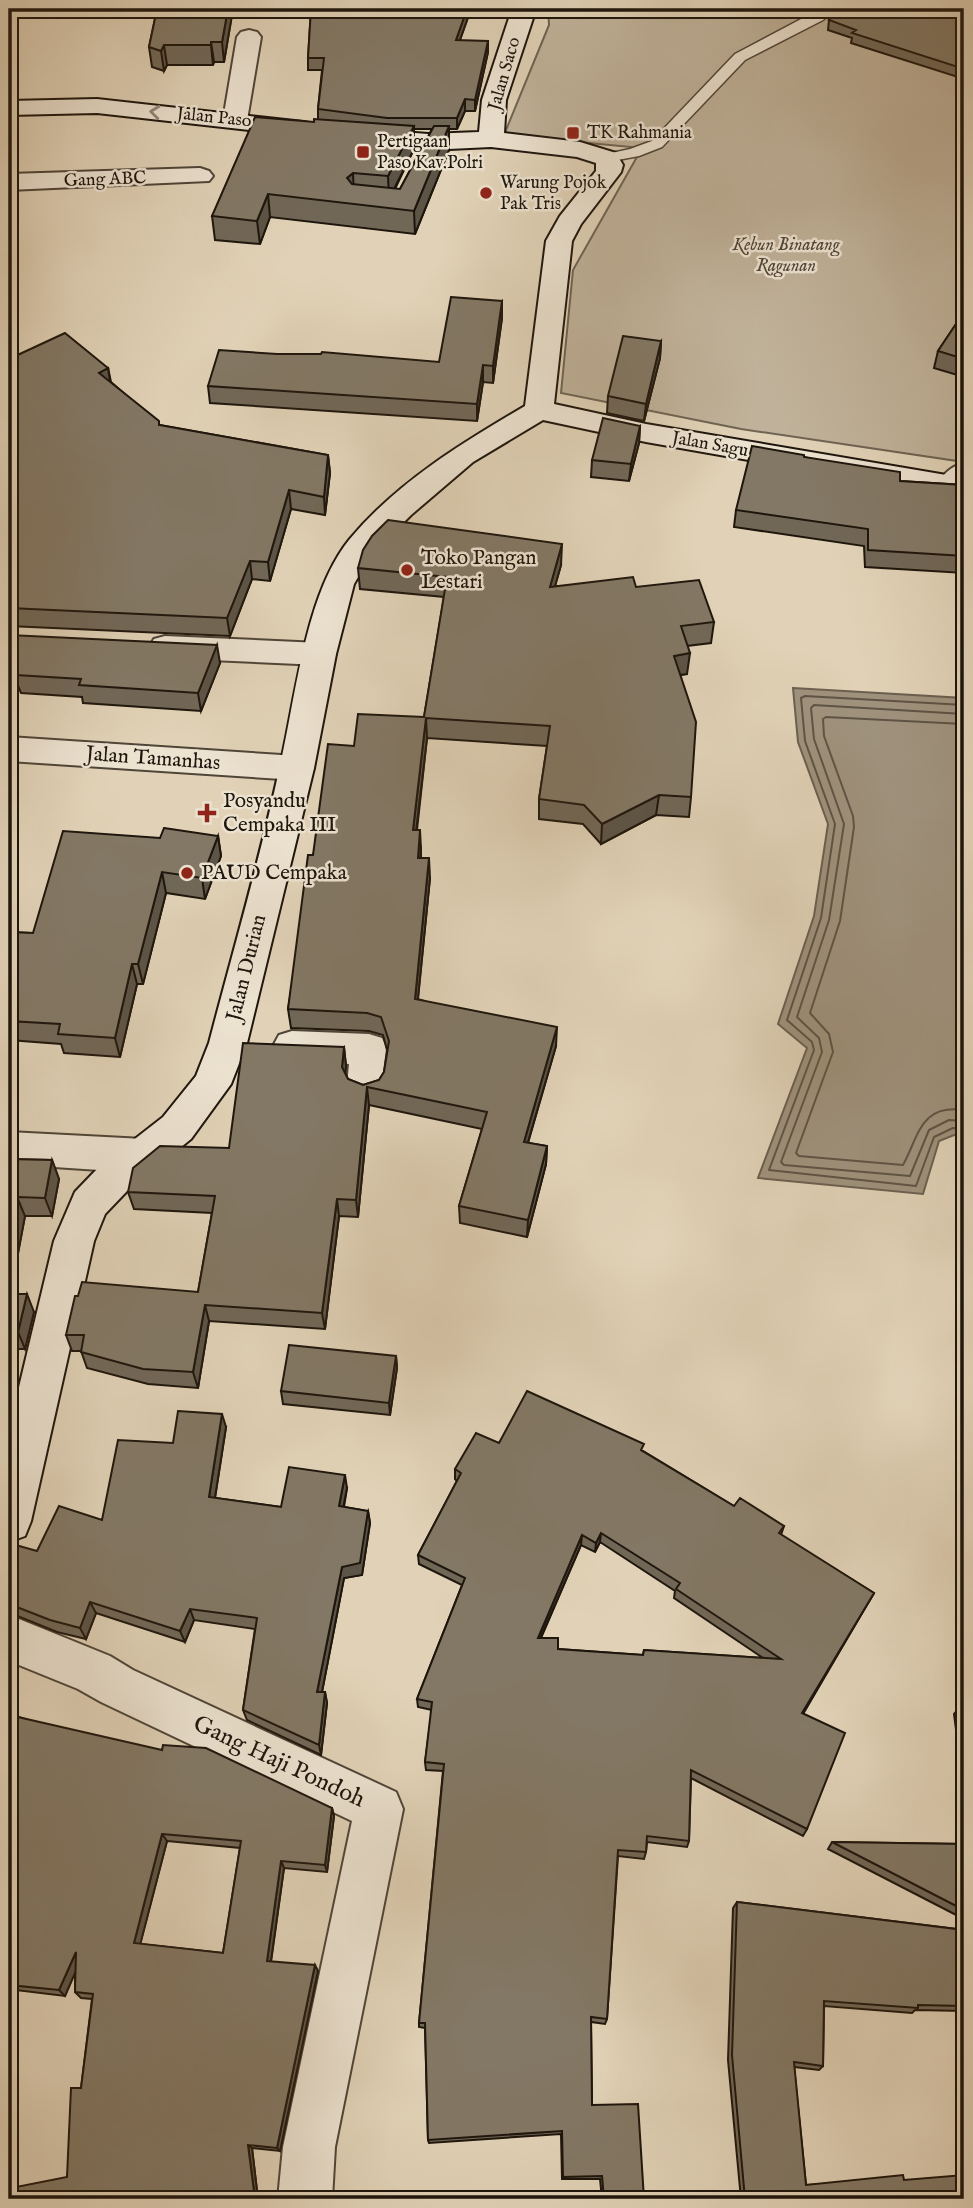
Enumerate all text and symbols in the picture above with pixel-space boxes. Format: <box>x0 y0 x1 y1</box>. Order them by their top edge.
street label: Jalan Saco <box>483 34 527 115</box>
street label: Jalan Paso <box>174 102 253 133</box>
one-way arrow <box>149 105 160 120</box>
place label: TK Rahmania <box>587 122 692 145</box>
marker: TK Rahmania <box>565 125 581 141</box>
place label: Pertigaan Paso Kav.Polri <box>377 131 483 175</box>
marker: Pertigaan Paso Kav.Polri <box>355 144 371 160</box>
street label: Gang ABC <box>63 167 147 193</box>
place label: Warung Pojok Pak Tris <box>500 172 607 216</box>
marker: Warung Pojok Pak Tris <box>478 185 494 201</box>
park label: Kebun Binatang Ragunan <box>731 234 841 278</box>
street label: Jalan Sagu <box>668 427 750 463</box>
place label: Toko Pangan Lestari <box>421 545 537 596</box>
marker: Toko Pangan Lestari <box>399 562 415 578</box>
street label: Jalan Tamanhas <box>83 741 221 777</box>
place label: Posyandu Cempaka III <box>223 788 336 839</box>
marker: Posyandu Cempaka III <box>197 803 217 823</box>
place label: PAUD Cempaka <box>201 860 348 887</box>
marker: PAUD Cempaka <box>179 865 195 881</box>
street label: Jalan Durian <box>220 912 273 1026</box>
street label: Gang Haji Pondoh <box>188 1709 370 1816</box>

